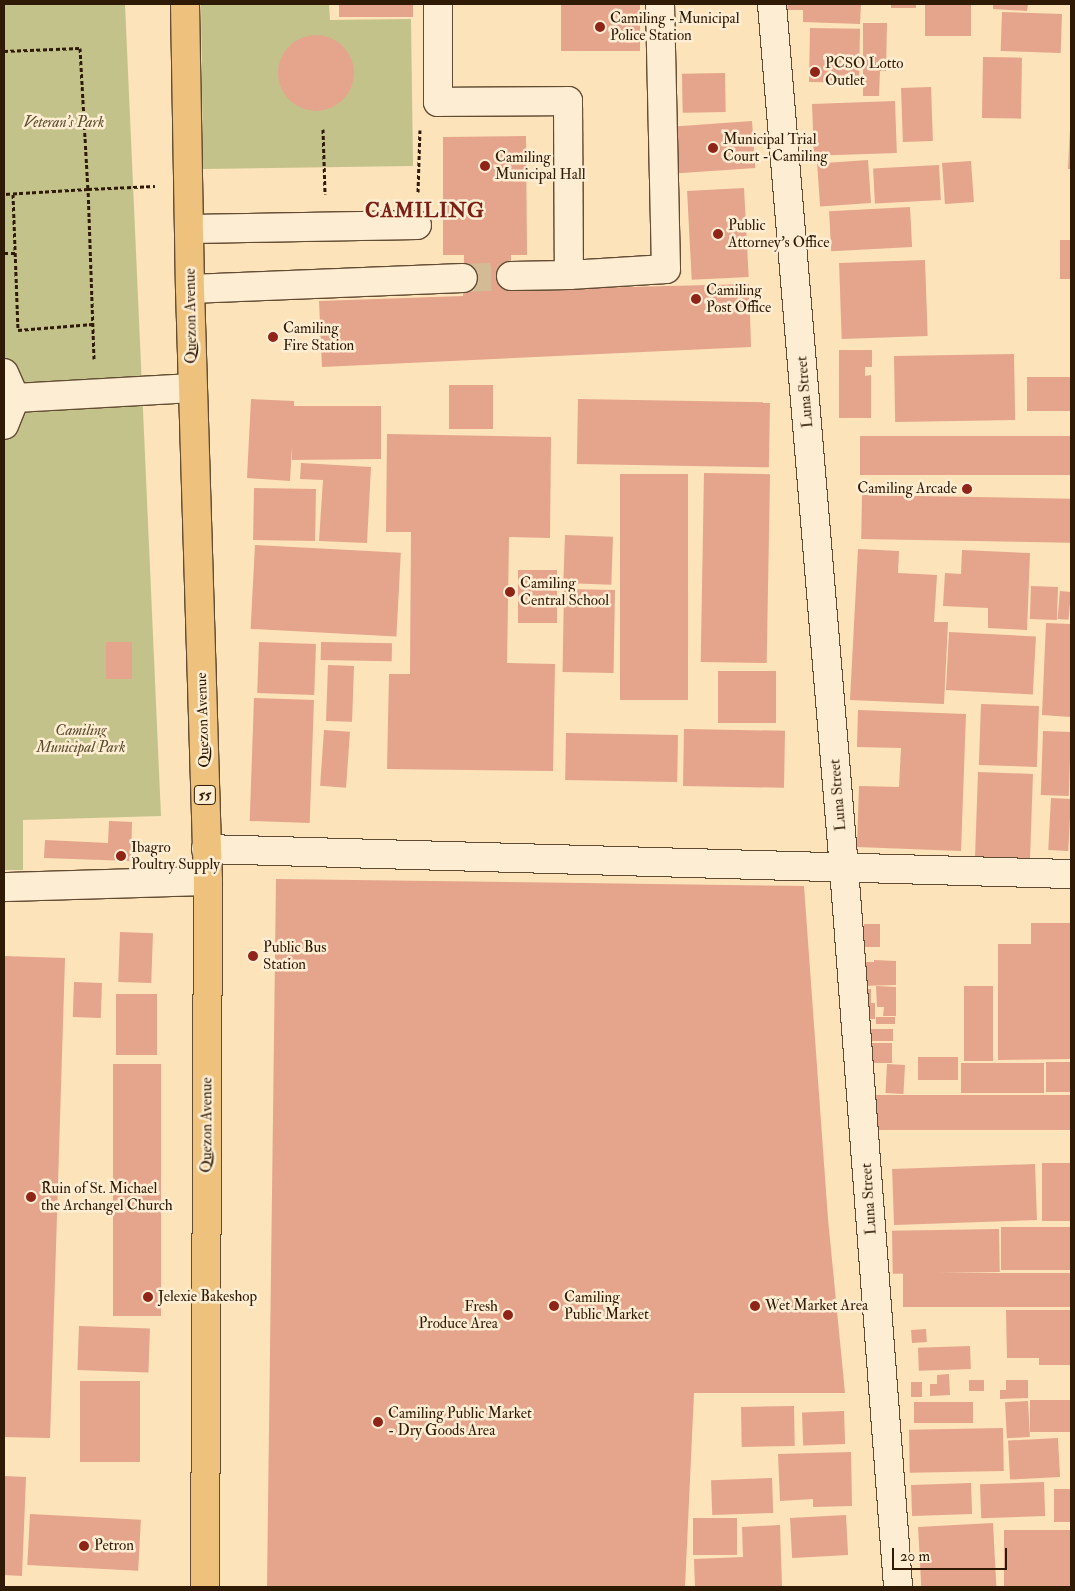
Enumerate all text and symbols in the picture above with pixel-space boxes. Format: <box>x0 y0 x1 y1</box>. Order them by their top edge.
place label: Camiling - Municipal Police Station <box>610 9 740 44</box>
marker: Camiling - Municipal Police Station <box>594 21 606 33</box>
place label: PCSO Lotto Outlet <box>825 54 904 89</box>
marker: PCSO Lotto Outlet <box>809 66 821 78</box>
park label: Veteran's Park <box>24 114 104 132</box>
place label: Municipal Trial Court - Camiling <box>723 130 828 165</box>
marker: Municipal Trial Court - Camiling <box>707 142 719 154</box>
place label: Camiling Municipal Hall <box>495 148 586 183</box>
marker: Camiling Municipal Hall <box>479 160 491 172</box>
district label: CAMILING <box>364 198 486 222</box>
place label: Public Attorney's Office <box>728 216 829 251</box>
marker: Public Attorney's Office <box>712 228 724 240</box>
street label: Quezon Avenue <box>181 268 201 364</box>
place label: Camiling Post Office <box>706 281 771 316</box>
marker: Camiling Post Office <box>690 293 702 305</box>
place label: Camiling Fire Station <box>283 319 354 354</box>
marker: Camiling Fire Station <box>267 331 279 343</box>
street label: Luna Street <box>793 355 817 429</box>
place label: Camiling Arcade <box>857 480 957 498</box>
marker: Camiling Arcade <box>961 483 973 495</box>
place label: Camiling Central School <box>520 574 609 609</box>
marker: Camiling Central School <box>504 586 516 598</box>
street label: Quezon Avenue <box>192 672 214 768</box>
park label: Camiling Municipal Park <box>36 721 126 756</box>
street label: Luna Street <box>826 758 850 832</box>
road number: 55 <box>194 784 216 806</box>
place label: Ibagro Poultry Supply <box>131 838 220 873</box>
marker: Ibagro Poultry Supply <box>115 850 127 862</box>
place label: Public Bus Station <box>263 938 326 973</box>
marker: Public Bus Station <box>247 950 259 962</box>
street label: Quezon Avenue <box>198 1077 216 1173</box>
street label: Luna Street <box>858 1163 880 1235</box>
place label: Ruin of St. Michael the Archangel Church <box>41 1179 173 1214</box>
marker: Ruin of St. Michael the Archangel Church <box>25 1191 37 1203</box>
place label: Jelexie Bakeshop <box>158 1288 257 1306</box>
place label: Camiling Public Market <box>564 1288 649 1323</box>
marker: Jelexie Bakeshop <box>142 1291 154 1303</box>
place label: Fresh Produce Area <box>418 1297 498 1332</box>
place label: Wet Market Area <box>765 1297 868 1315</box>
marker: Camiling Public Market <box>548 1300 560 1312</box>
marker: Wet Market Area <box>749 1300 761 1312</box>
marker: Fresh Produce Area <box>502 1309 514 1321</box>
place label: Camiling Public Market - Dry Goods Area <box>388 1404 532 1439</box>
marker: Camiling Public Market - Dry Goods Area <box>372 1416 384 1428</box>
place label: Petron <box>94 1537 134 1555</box>
scale bar <box>895 1538 1010 1570</box>
marker: Petron <box>78 1540 90 1552</box>
text: 20 m <box>900 1547 930 1566</box>

